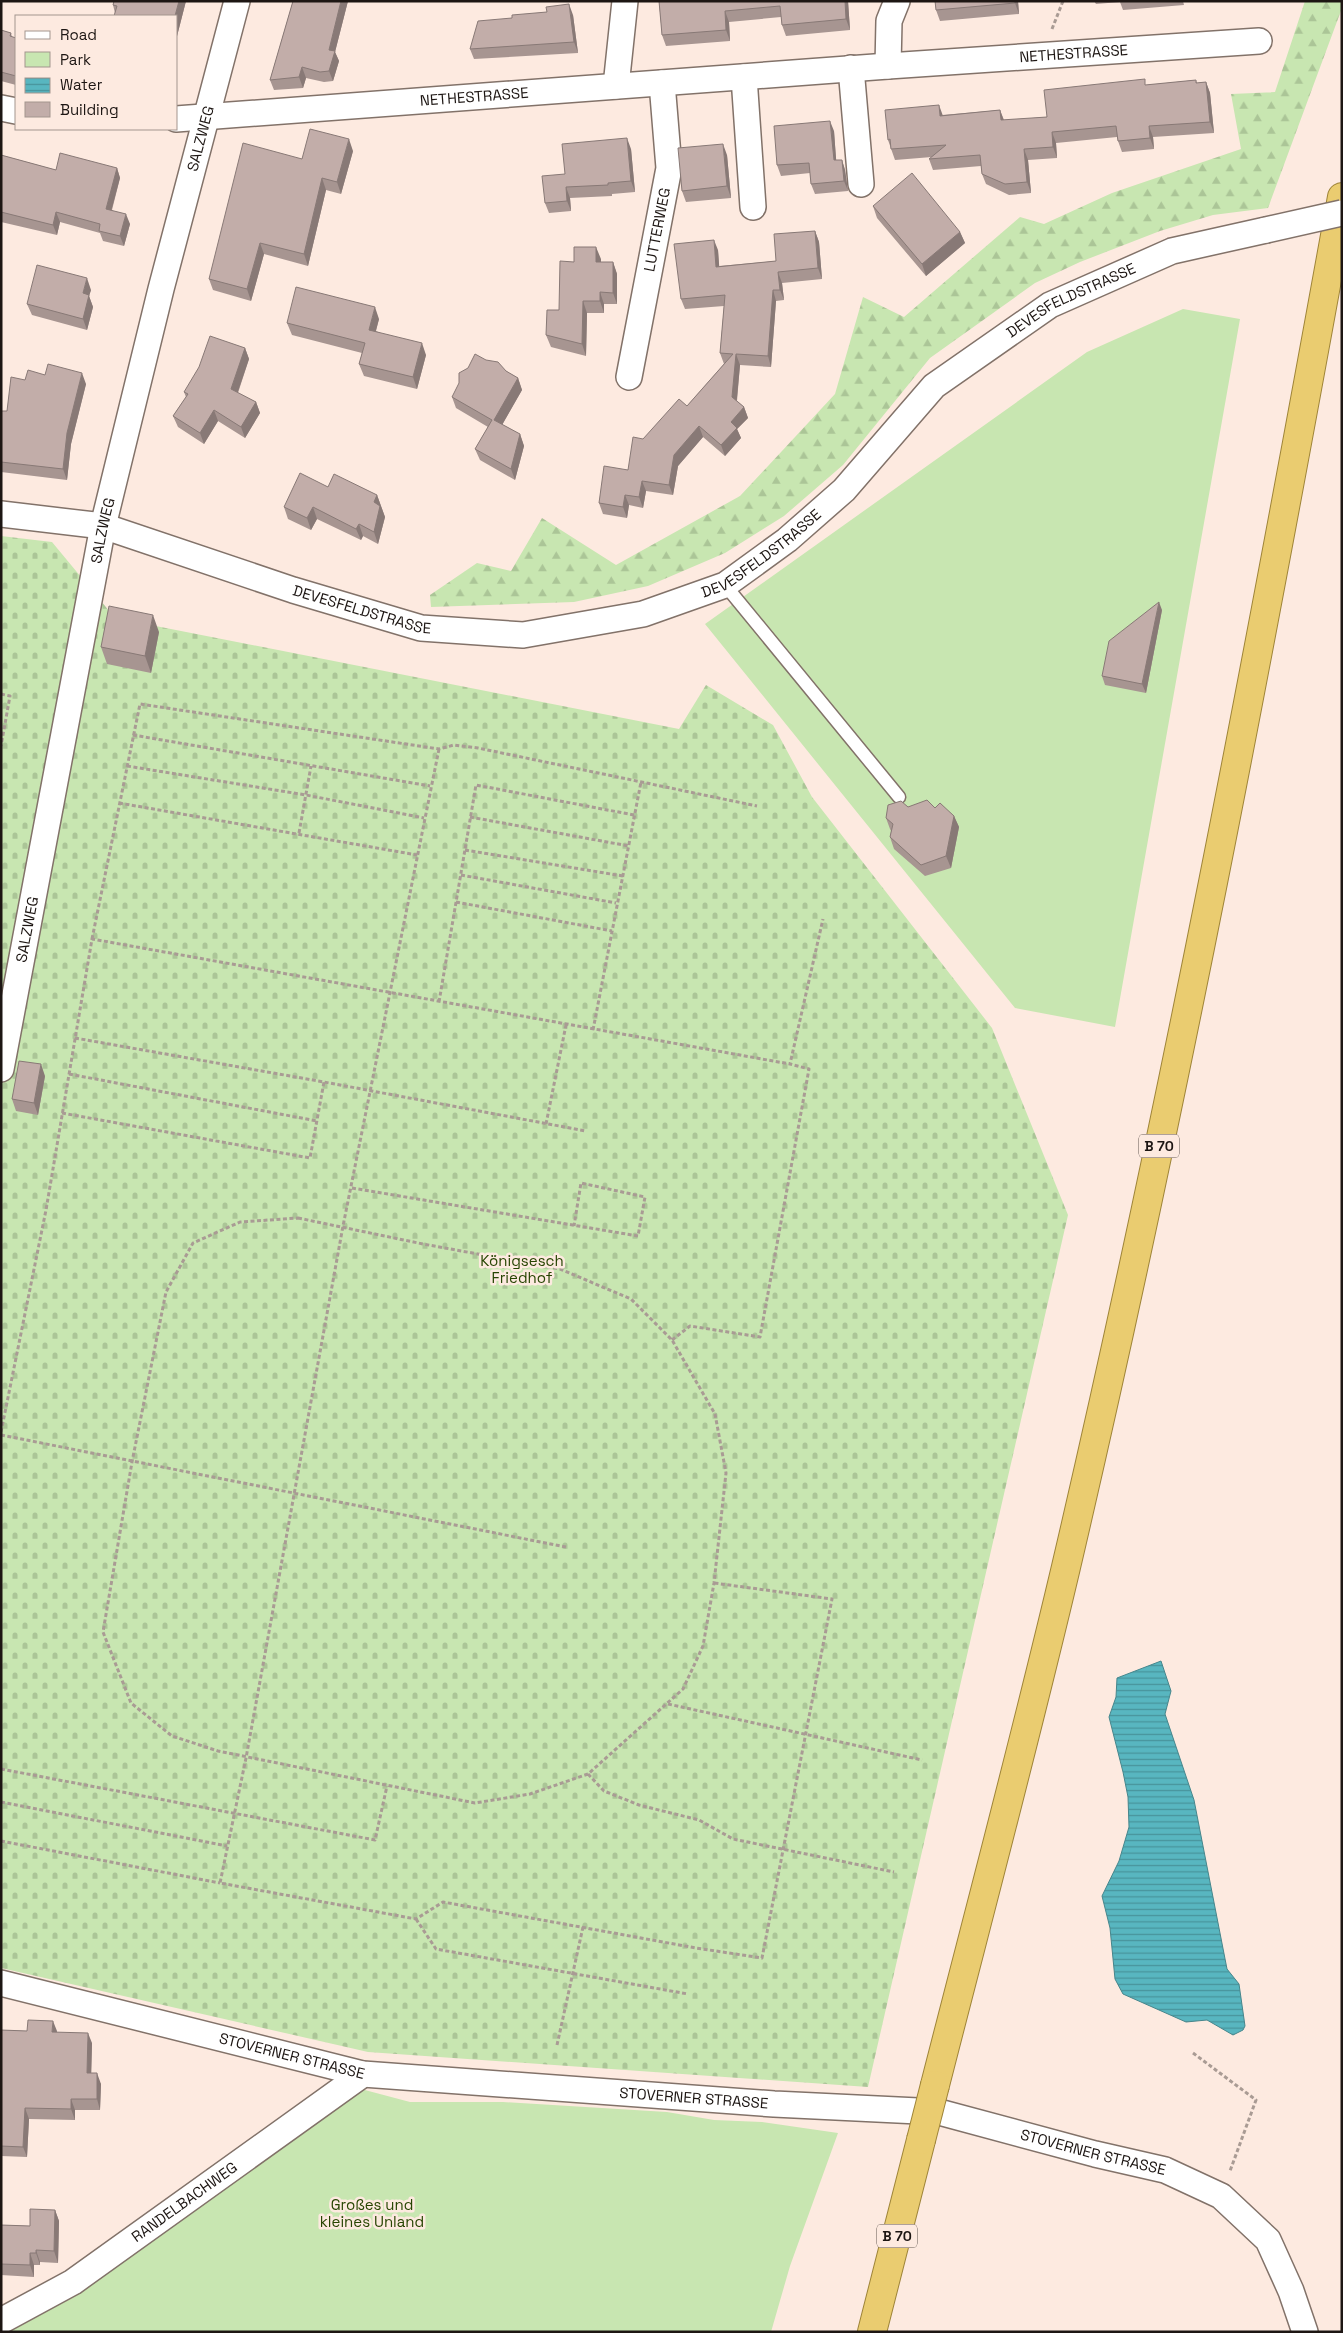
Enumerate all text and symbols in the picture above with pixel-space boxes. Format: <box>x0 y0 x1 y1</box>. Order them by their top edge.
legend <box>15 15 178 130</box>
text: Road <box>60 25 97 44</box>
street label: NETHESTRASSE <box>1019 40 1129 66</box>
text: Park <box>60 50 91 69</box>
text: Water <box>60 75 103 94</box>
street label: NETHESTRASSE <box>419 83 529 110</box>
text: Building <box>60 100 119 119</box>
street label: SALZWEG <box>182 104 218 173</box>
street label: LUTTERWEG <box>639 186 674 273</box>
street label: DEVESFELDSTRASSE <box>1003 258 1138 342</box>
street label: SALZWEG <box>86 495 119 565</box>
street label: DEVESFELDSTRASSE <box>699 505 825 602</box>
street label: DEVESFELDSTRASSE <box>291 580 432 638</box>
street label: SALZWEG <box>11 895 42 964</box>
road number: B 70 <box>1139 1134 1179 1158</box>
park label: Königsesch Friedhof <box>480 1251 564 1287</box>
street label: STOVERNER STRASSE <box>217 2028 367 2083</box>
street label: STOVERNER STRASSE <box>619 2083 769 2113</box>
street label: STOVERNER STRASSE <box>1019 2124 1168 2179</box>
street label: RANDELBACHWEG <box>128 2157 241 2246</box>
park label: Großes und kleines Unland <box>320 2195 424 2231</box>
road number: B 70 <box>877 2224 917 2248</box>

